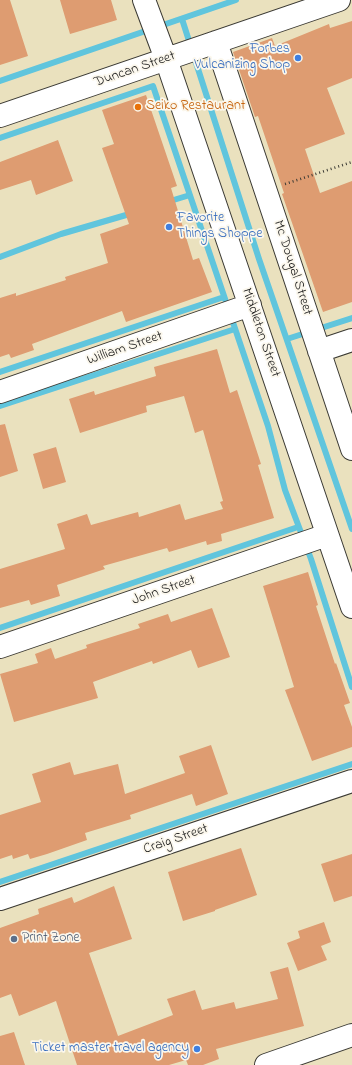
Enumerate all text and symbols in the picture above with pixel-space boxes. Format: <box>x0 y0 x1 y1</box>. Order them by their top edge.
place label: Forbes Vulcanizing Shop <box>194 42 290 74</box>
street label: Duncan Street <box>92 48 178 92</box>
marker: Forbes Vulcanizing Shop <box>293 53 303 63</box>
place label: Seiko Restaurant <box>146 99 246 115</box>
marker: Seiko Restaurant <box>133 102 143 112</box>
place label: Favorite Things Shoppe <box>177 211 262 244</box>
street label: Mc Dougal Street <box>269 218 315 318</box>
marker: Favorite Things Shoppe <box>164 222 174 232</box>
street label: Middleton Street <box>237 286 283 380</box>
street label: William Street <box>85 328 165 370</box>
street label: John Street <box>130 572 198 610</box>
street label: Craig Street <box>142 821 210 859</box>
place label: Print Zone <box>22 931 80 947</box>
marker: Print Zone <box>9 934 19 944</box>
place label: Ticket master travel agency <box>32 1041 189 1057</box>
marker: Ticket master travel agency <box>192 1044 202 1054</box>

